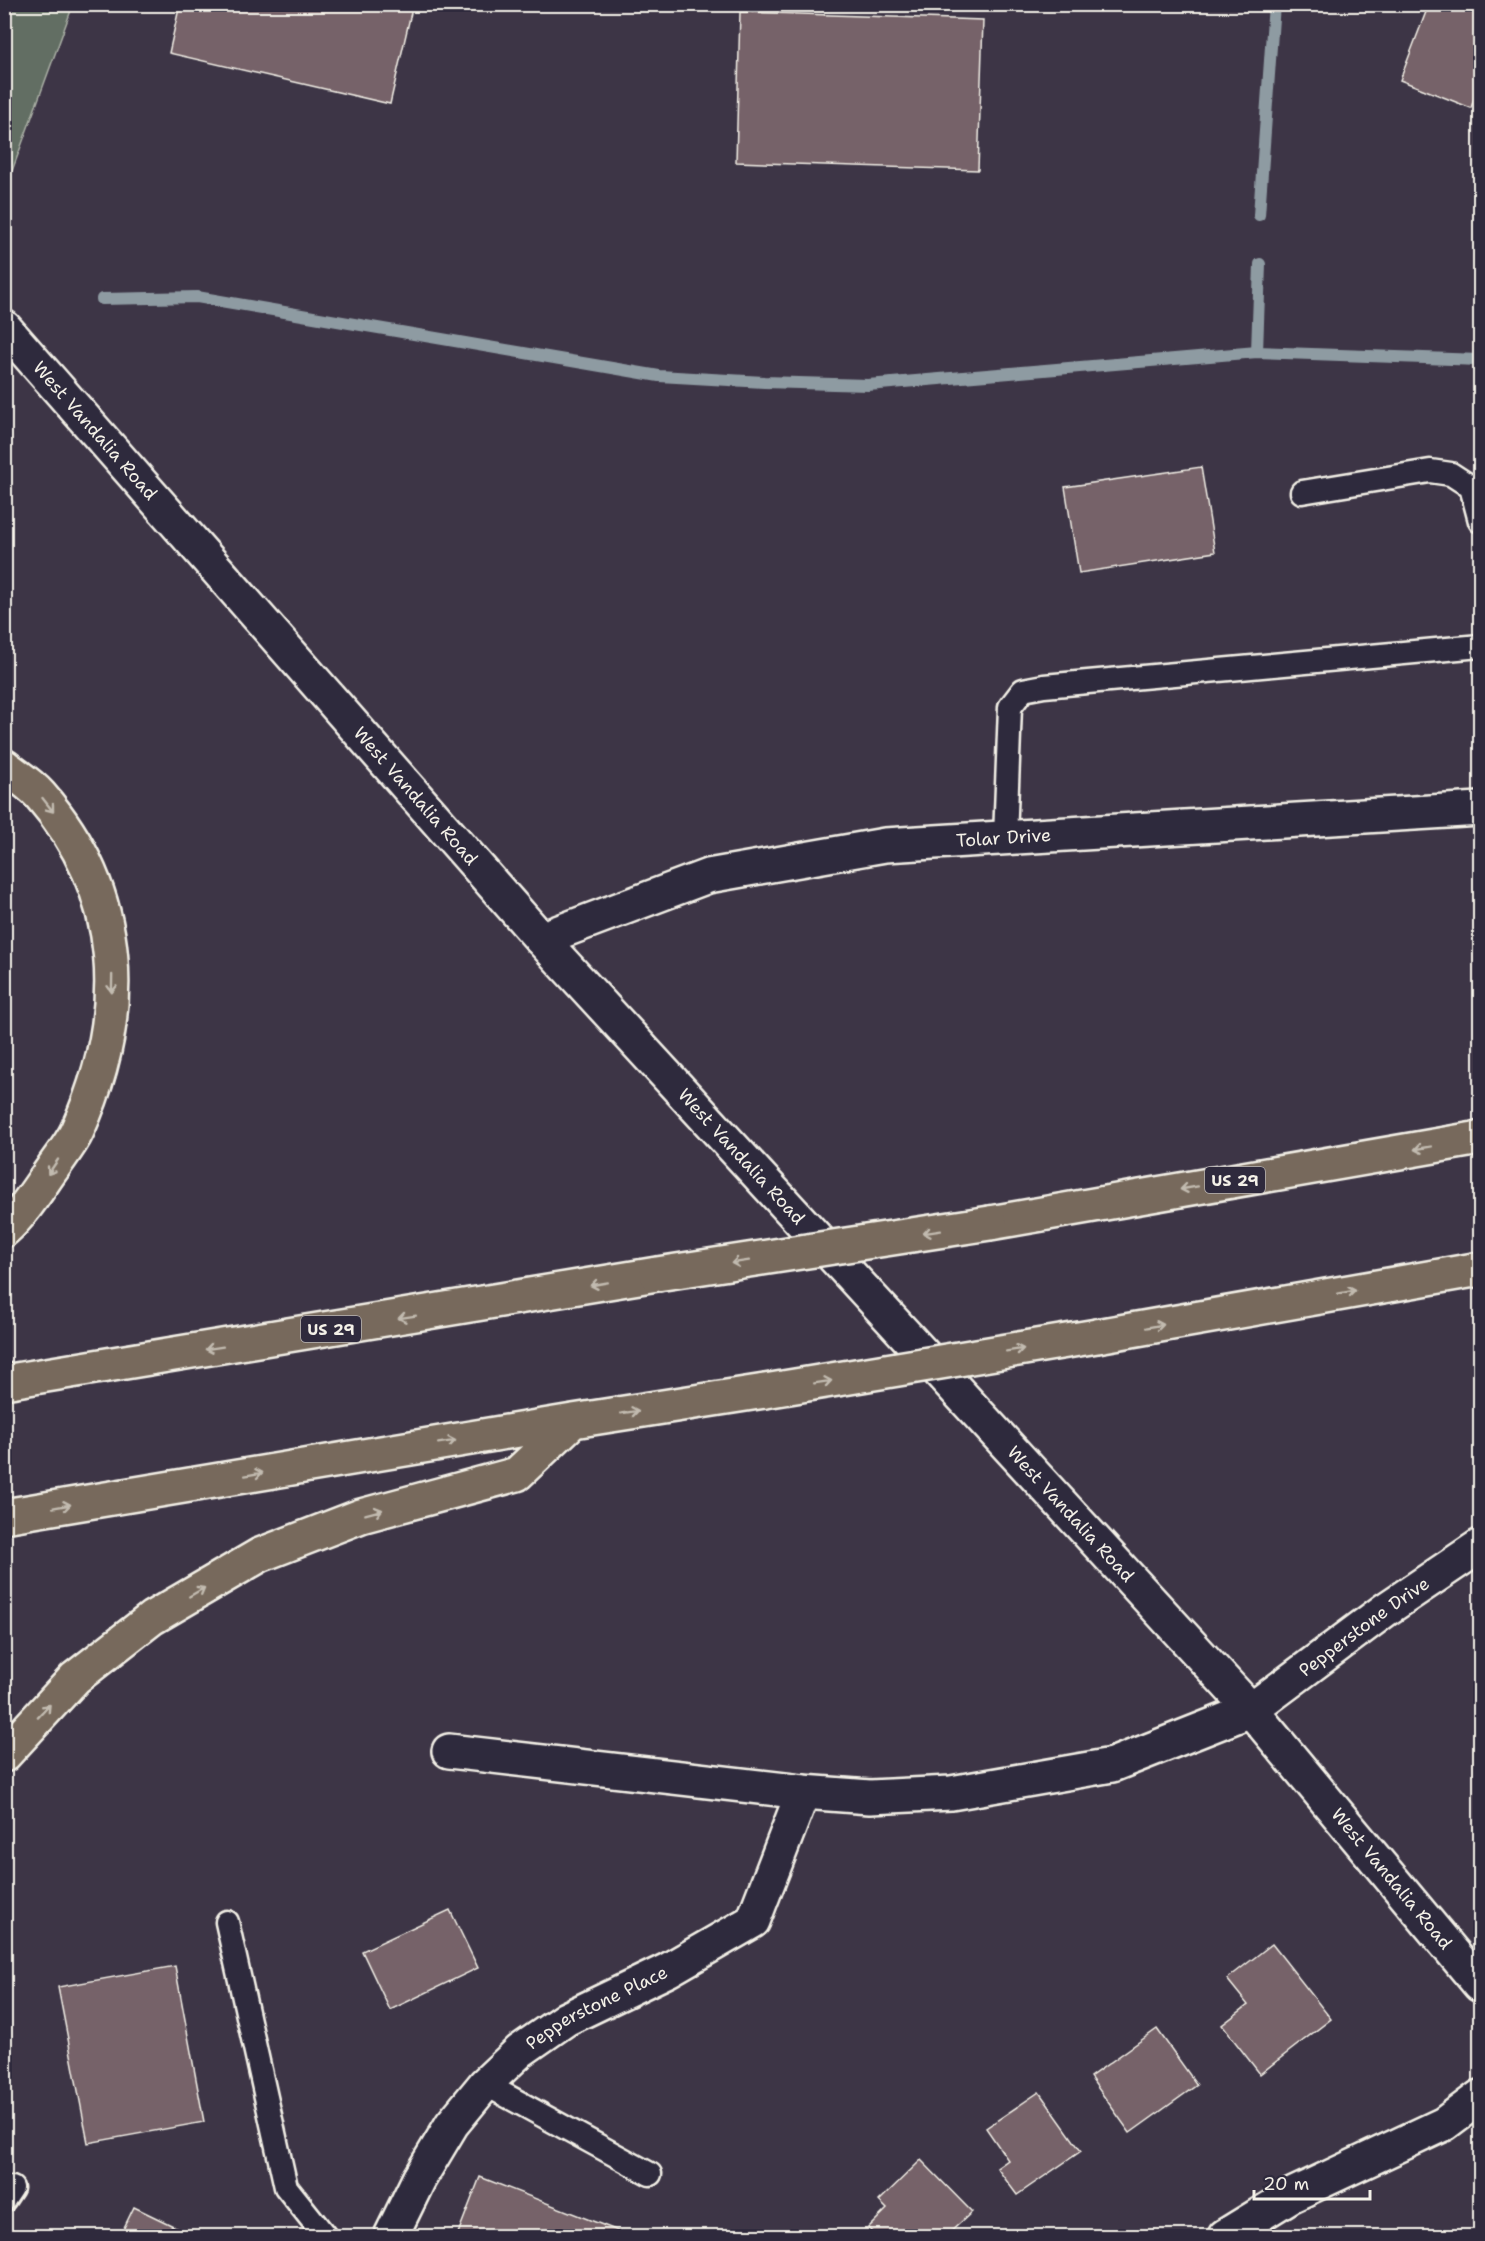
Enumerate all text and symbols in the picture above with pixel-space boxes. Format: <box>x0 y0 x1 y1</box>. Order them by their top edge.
street label: West Vandalia Road <box>28 356 162 505</box>
street label: West Vandalia Road <box>348 722 483 871</box>
one-way arrow <box>41 797 54 813</box>
street label: Tolar Drive <box>955 823 1052 853</box>
one-way arrow <box>106 974 118 994</box>
street label: West Vandalia Road <box>673 1083 810 1230</box>
one-way arrow <box>1414 1142 1433 1153</box>
one-way arrow <box>47 1158 59 1174</box>
road number: US 29 <box>1205 1167 1265 1193</box>
one-way arrow <box>1180 1183 1200 1194</box>
one-way arrow <box>923 1226 943 1237</box>
one-way arrow <box>730 1256 750 1267</box>
one-way arrow <box>590 1279 609 1290</box>
one-way arrow <box>1336 1287 1356 1298</box>
one-way arrow <box>397 1311 417 1322</box>
road number: US 29 <box>301 1316 361 1342</box>
one-way arrow <box>1144 1320 1164 1331</box>
one-way arrow <box>205 1343 225 1354</box>
one-way arrow <box>1005 1344 1025 1355</box>
one-way arrow <box>813 1376 832 1387</box>
one-way arrow <box>620 1406 640 1417</box>
one-way arrow <box>436 1436 456 1447</box>
street label: West Vandalia Road <box>1002 1441 1139 1587</box>
one-way arrow <box>244 1468 264 1479</box>
one-way arrow <box>52 1501 72 1512</box>
one-way arrow <box>364 1506 383 1518</box>
street label: Pepperstone Drive <box>1294 1571 1434 1682</box>
one-way arrow <box>188 1586 205 1598</box>
one-way arrow <box>37 1704 51 1719</box>
street label: West Vandalia Road <box>1326 1803 1457 1955</box>
street label: Pepperstone Place <box>521 1960 671 2055</box>
scale bar <box>1254 2163 1370 2201</box>
text: 20 m <box>1263 2172 1309 2196</box>

